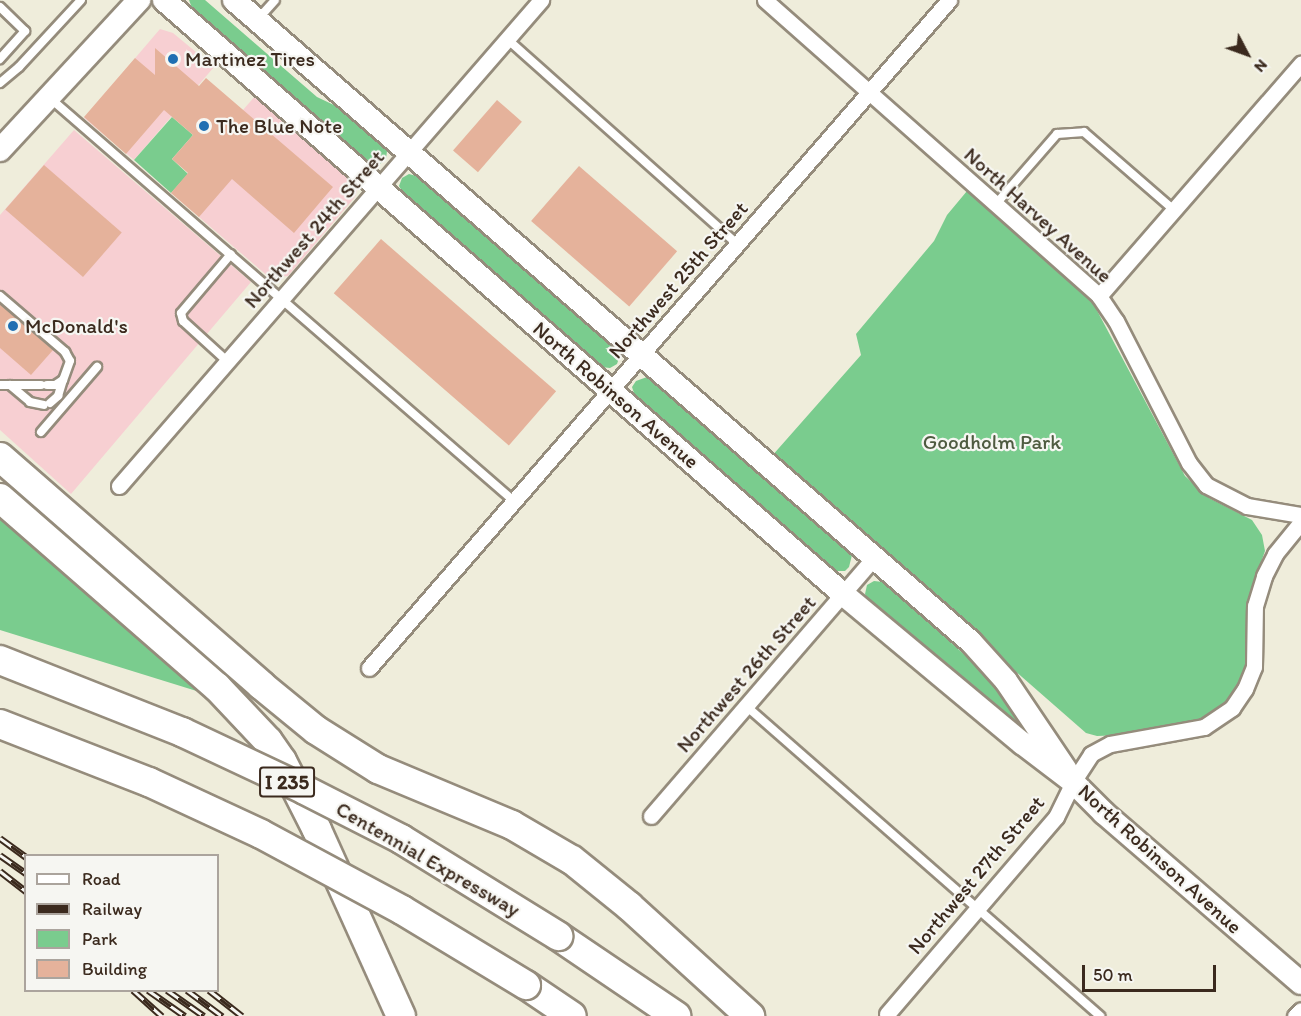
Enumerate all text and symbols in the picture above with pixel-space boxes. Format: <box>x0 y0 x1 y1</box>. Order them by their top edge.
north arrow <box>1217 24 1277 84</box>
place label: Martinez Tires <box>185 46 315 72</box>
marker: Martinez Tires <box>166 52 180 66</box>
text: N <box>1250 56 1272 76</box>
place label: The Blue Note <box>216 113 342 139</box>
marker: The Blue Note <box>197 119 211 133</box>
street label: North Harvey Avenue <box>959 142 1117 288</box>
street label: Northwest 24th Street <box>239 145 389 313</box>
street label: Northwest 25th Street <box>603 196 753 364</box>
place label: McDonald's <box>25 313 128 339</box>
street label: North Robinson Avenue <box>528 317 704 473</box>
marker: McDonald's <box>6 319 20 333</box>
park label: Goodholm Park <box>923 429 1061 455</box>
street label: Northwest 26th Street <box>671 590 821 758</box>
road number: I 235 <box>258 765 316 799</box>
street label: North Robinson Avenue <box>1073 779 1247 939</box>
street label: Northwest 27th Street <box>902 791 1050 959</box>
street label: Centennial Expressway <box>332 796 524 922</box>
legend <box>24 854 219 992</box>
text: Road <box>82 868 121 890</box>
text: Railway <box>82 898 142 920</box>
text: Park <box>82 928 117 950</box>
scale bar <box>1085 953 1218 991</box>
text: Building <box>82 958 147 980</box>
text: 50 m <box>1093 964 1133 986</box>

